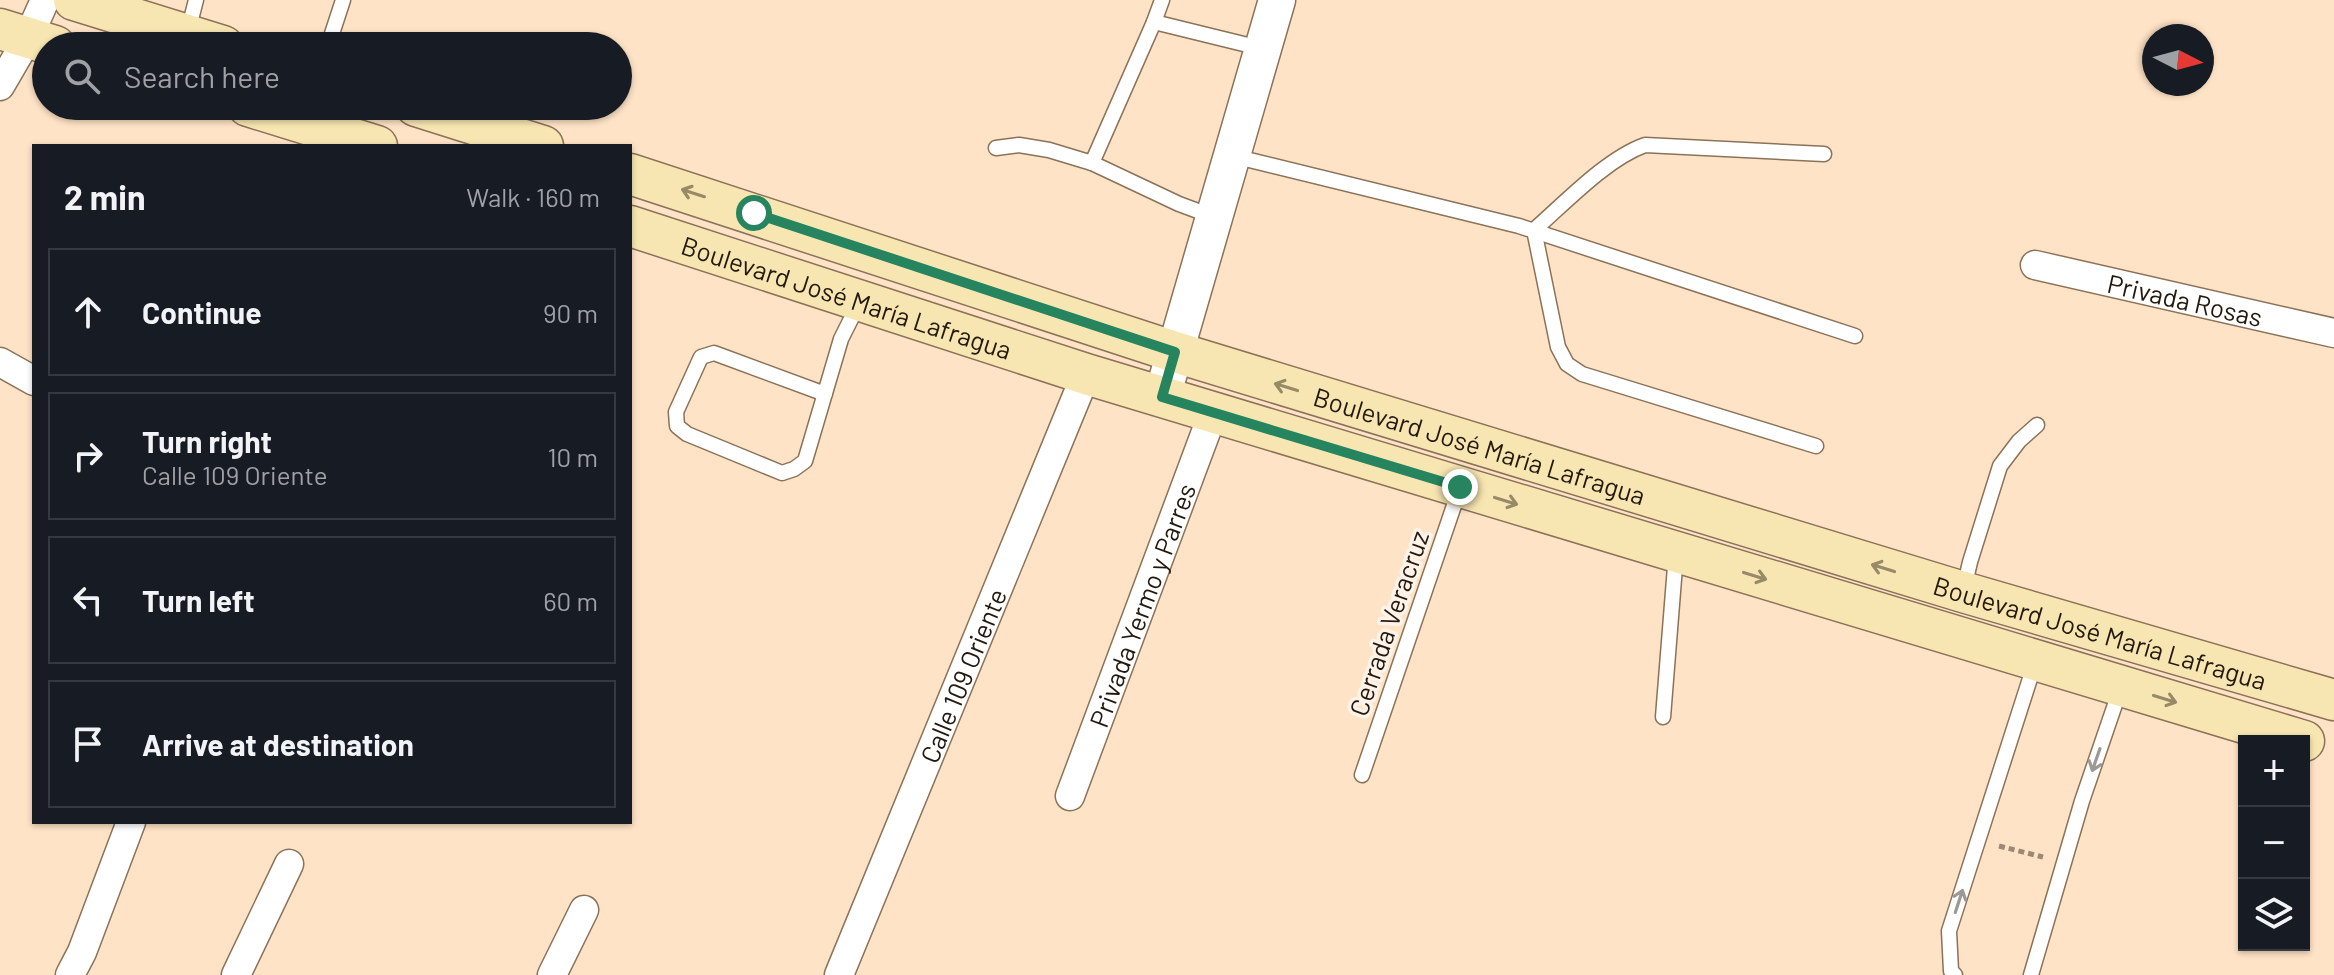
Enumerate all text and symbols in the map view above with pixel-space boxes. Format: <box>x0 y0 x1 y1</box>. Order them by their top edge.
north arrow <box>2142 24 2214 96</box>
search box <box>32 32 632 120</box>
icon: search <box>60 54 104 98</box>
text: Search here <box>124 58 280 94</box>
text: 2 min <box>64 176 146 217</box>
text: Walk · 160 m <box>466 181 600 212</box>
one-way arrow <box>680 185 705 200</box>
route start <box>736 195 772 231</box>
street label: Boulevard José María Lafragua <box>678 228 1016 364</box>
street label: Privada Rosas <box>2105 267 2266 332</box>
icon: ahead <box>66 290 110 334</box>
text: Continue <box>142 294 262 330</box>
text: 90 m <box>543 297 598 328</box>
one-way arrow <box>1274 378 1299 393</box>
street label: Boulevard José María Lafragua <box>1310 380 1650 510</box>
text: Turn right <box>142 423 272 459</box>
icon: right <box>66 434 110 478</box>
text: 10 m <box>548 441 598 472</box>
text: Calle 109 Oriente <box>142 459 328 490</box>
route end <box>1442 469 1478 505</box>
street label: Privada Yermo y Parres <box>1082 479 1201 731</box>
one-way arrow <box>1492 494 1518 509</box>
street label: Cerrada Veracruz <box>1342 526 1434 720</box>
one-way arrow <box>1871 560 1896 574</box>
one-way arrow <box>1741 569 1767 584</box>
street label: Boulevard José María Lafragua <box>1930 569 2270 695</box>
icon: left <box>66 578 110 622</box>
text: Turn left <box>142 582 255 618</box>
street label: Calle 109 Oriente <box>913 584 1012 767</box>
text: 60 m <box>543 585 598 616</box>
one-way arrow <box>2151 692 2177 707</box>
icon: arrive <box>66 722 110 766</box>
text: Arrive at destination <box>142 726 414 762</box>
map controls <box>2238 735 2310 951</box>
button: + <box>2238 735 2310 807</box>
one-way arrow <box>2088 747 2102 772</box>
button: − <box>2238 807 2310 879</box>
button: layers <box>2238 879 2310 951</box>
one-way arrow <box>1952 888 1967 914</box>

